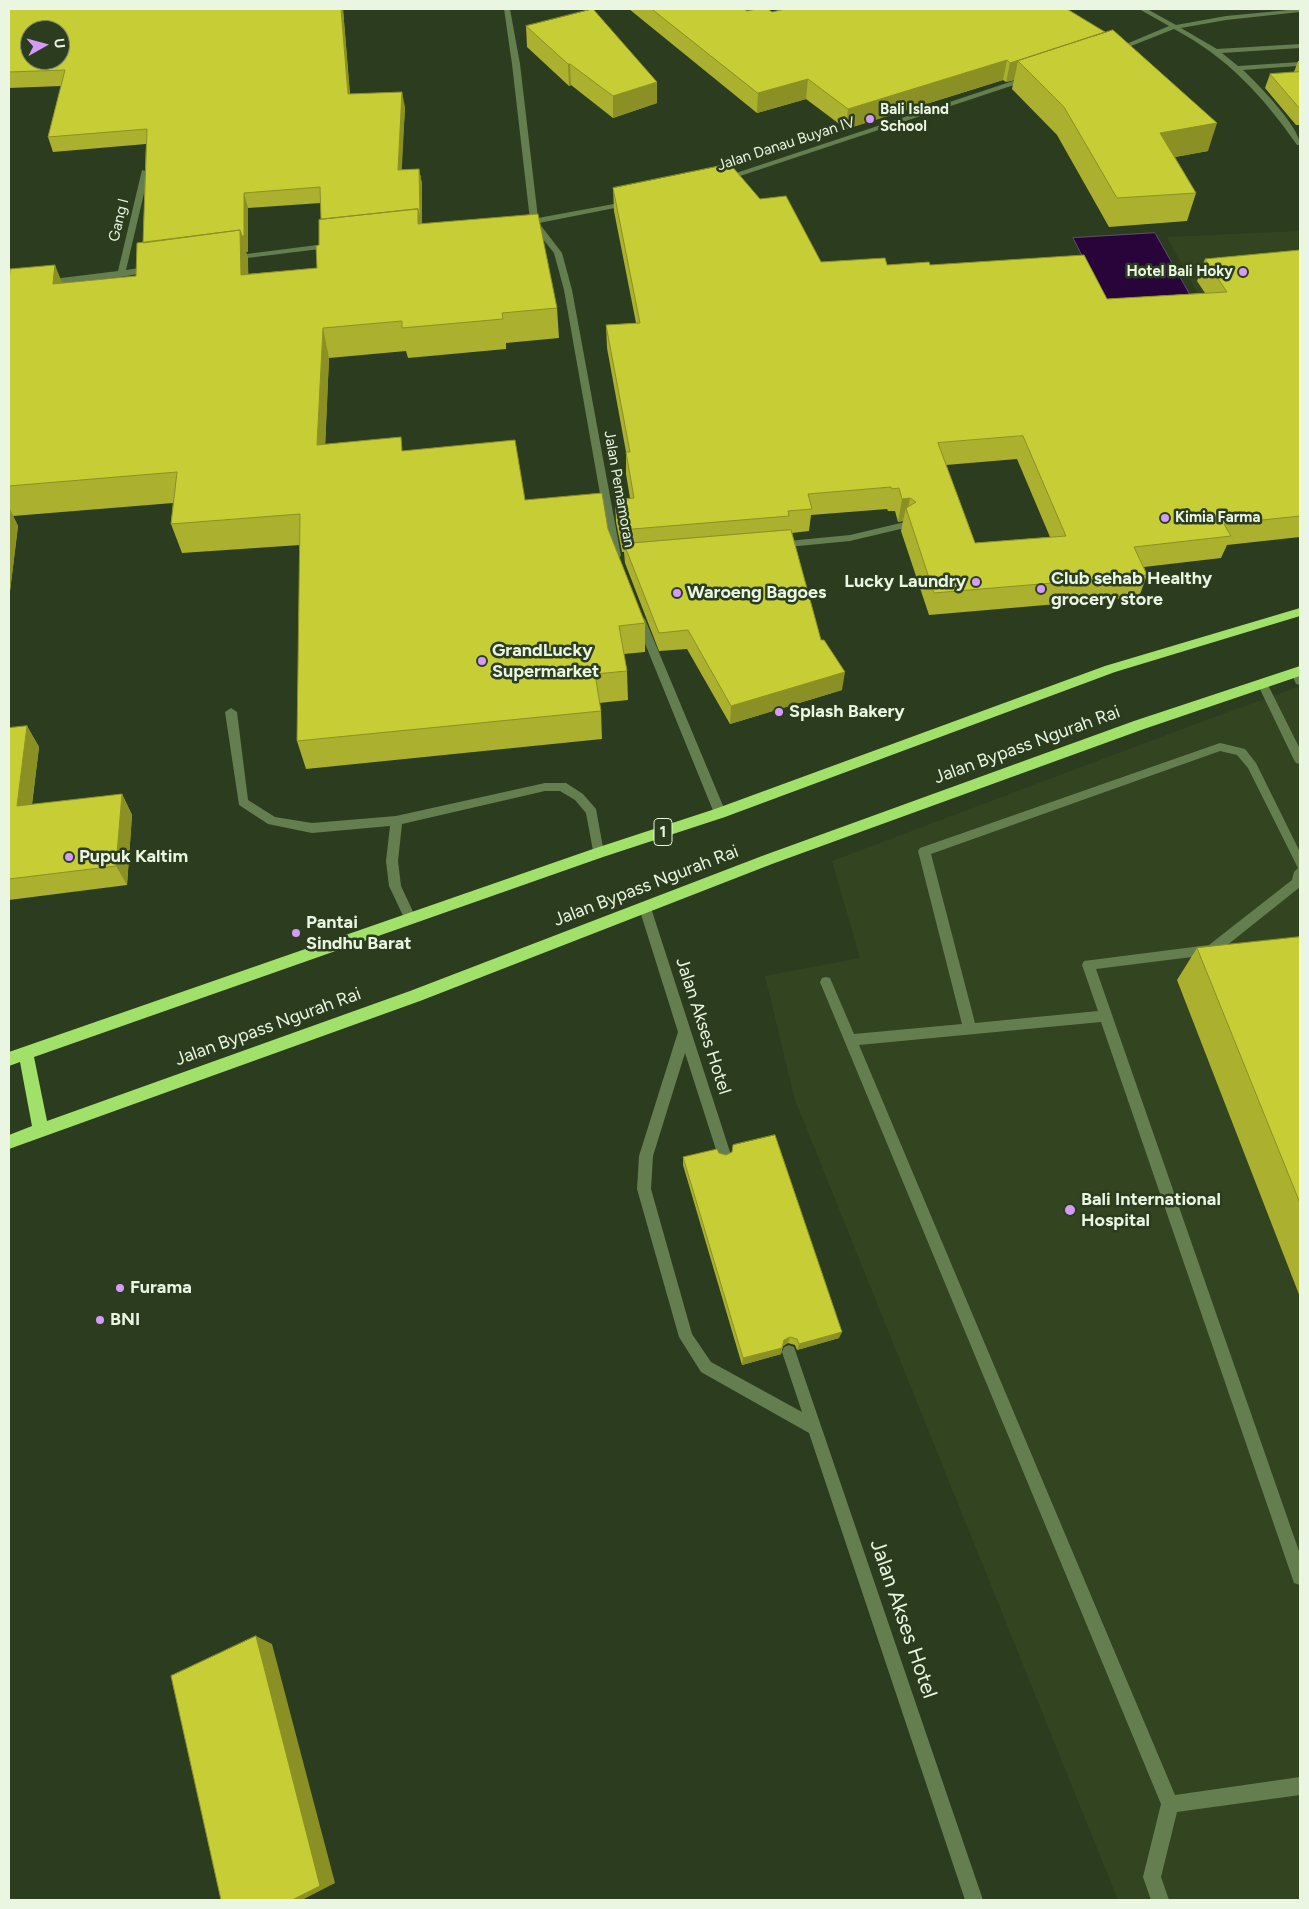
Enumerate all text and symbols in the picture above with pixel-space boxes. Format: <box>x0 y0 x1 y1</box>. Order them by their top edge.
north arrow <box>20 20 70 70</box>
text: U <box>50 37 68 49</box>
place label: Bali Island School <box>880 101 949 136</box>
street label: Jalan Danau Buyan IV <box>715 113 857 175</box>
marker: Bali Island School <box>864 113 876 125</box>
street label: Gang I <box>105 196 133 244</box>
place label: Hotel Bali Hoky <box>1127 263 1233 281</box>
marker: Hotel Bali Hoky <box>1237 266 1249 278</box>
street label: Jalan Pemamoran <box>600 429 638 549</box>
place label: Kimia Farma <box>1175 509 1260 527</box>
marker: Kimia Farma <box>1159 512 1171 524</box>
place label: Club sehab Healthy grocery store <box>1051 568 1212 610</box>
place label: Lucky Laundry <box>844 571 966 593</box>
marker: Lucky Laundry <box>970 576 982 588</box>
place label: Waroeng Bagoes <box>687 582 826 604</box>
marker: Club sehab Healthy grocery store <box>1035 583 1047 595</box>
marker: Waroeng Bagoes <box>671 587 683 599</box>
place label: GrandLucky Supermarket <box>492 640 599 682</box>
marker: GrandLucky Supermarket <box>476 655 488 667</box>
place label: Splash Bakery <box>789 701 905 723</box>
street label: Jalan Bypass Ngurah Rai <box>931 701 1123 789</box>
marker: Splash Bakery <box>773 706 785 718</box>
road number: 1 <box>654 819 672 846</box>
street label: Jalan Bypass Ngurah Rai <box>550 841 742 931</box>
place label: Pupuk Kaltim <box>79 846 188 868</box>
marker: Pupuk Kaltim <box>63 851 75 863</box>
place label: Pantai Sindhu Barat <box>306 912 412 954</box>
marker: Pantai Sindhu Barat <box>290 927 302 939</box>
street label: Jalan Akses Hotel <box>671 955 735 1097</box>
street label: Jalan Bypass Ngurah Rai <box>172 983 364 1071</box>
place label: Bali International Hospital <box>1081 1189 1221 1232</box>
marker: Bali International Hospital <box>1063 1203 1077 1217</box>
place label: Furama <box>130 1277 192 1299</box>
marker: Furama <box>114 1282 126 1294</box>
place label: BNI <box>110 1309 140 1331</box>
marker: BNI <box>94 1314 106 1326</box>
street label: Jalan Akses Hotel <box>864 1536 942 1702</box>

